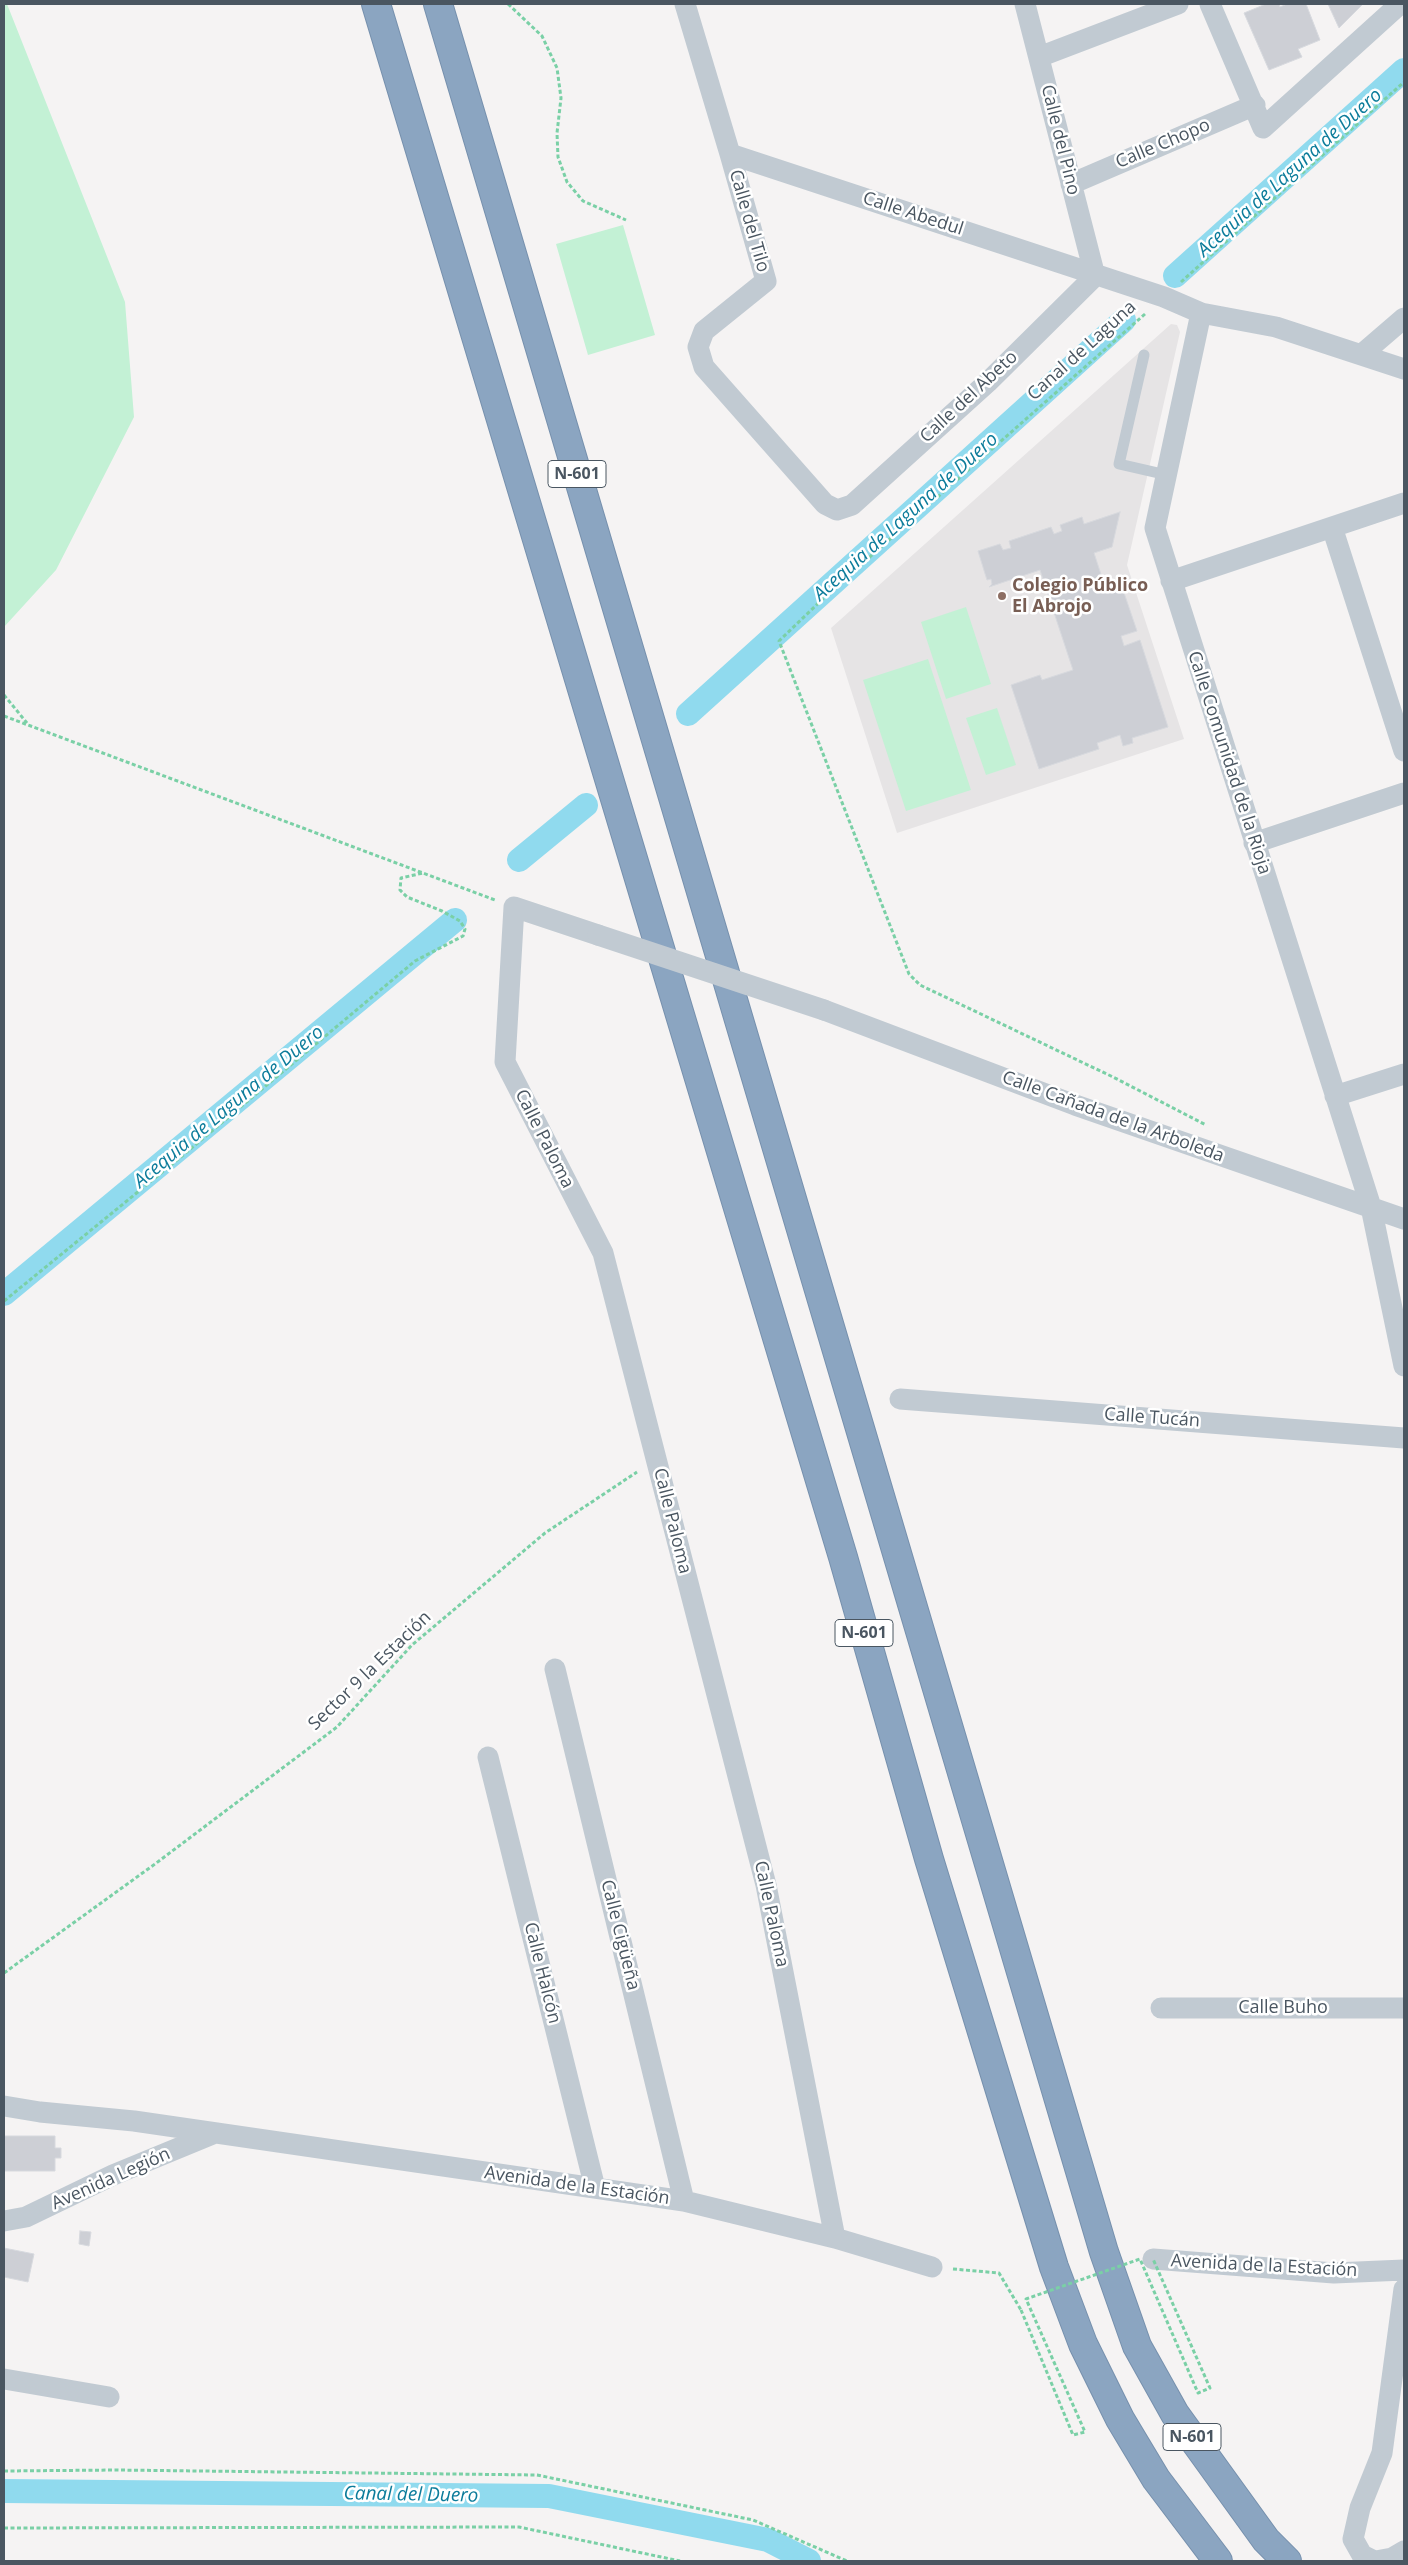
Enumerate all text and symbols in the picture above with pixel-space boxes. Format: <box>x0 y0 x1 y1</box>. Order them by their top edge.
street label: Calle del Pino <box>1036 83 1084 197</box>
water label: Acequia de Laguna de Duero <box>1193 84 1387 262</box>
street label: Calle Chopo <box>1113 114 1213 174</box>
street label: Calle del Tilo <box>724 167 774 275</box>
street label: Calle Abedul <box>860 188 966 240</box>
street label: Canal de Laguna <box>1023 297 1141 405</box>
street label: Calle del Abeto <box>916 346 1022 448</box>
water label: Acequia de Laguna de Duero <box>809 428 1003 606</box>
road number: N-601 <box>548 460 606 488</box>
place label: Colegio Público El Abrojo <box>1012 575 1148 618</box>
marker: Colegio Público El Abrojo <box>996 590 1008 602</box>
street label: Calle Comunidad de la Rioja <box>1183 649 1275 877</box>
water label: Acequia de Laguna de Duero <box>130 1021 328 1193</box>
street label: Calle Cañada de la Arboleda <box>999 1067 1227 1167</box>
street label: Calle Paloma <box>510 1086 578 1192</box>
street label: Calle Tucán <box>1103 1404 1201 1432</box>
street label: Calle Paloma <box>648 1466 696 1576</box>
street label: Sector 9 la Estación <box>304 1607 436 1735</box>
road number: N-601 <box>835 1620 893 1646</box>
street label: Calle Paloma <box>749 1859 793 1969</box>
street label: Calle Cigüeña <box>596 1878 644 1992</box>
street label: Calle Halcón <box>519 1920 565 2026</box>
street label: Calle Buho <box>1238 1997 1328 2019</box>
street label: Avenida Legión <box>48 2143 174 2215</box>
street label: Avenida de la Estación <box>483 2162 671 2210</box>
street label: Avenida de la Estación <box>1170 2250 1358 2282</box>
road number: N-601 <box>1163 2424 1221 2450</box>
water label: Canal del Duero <box>343 2482 479 2508</box>

